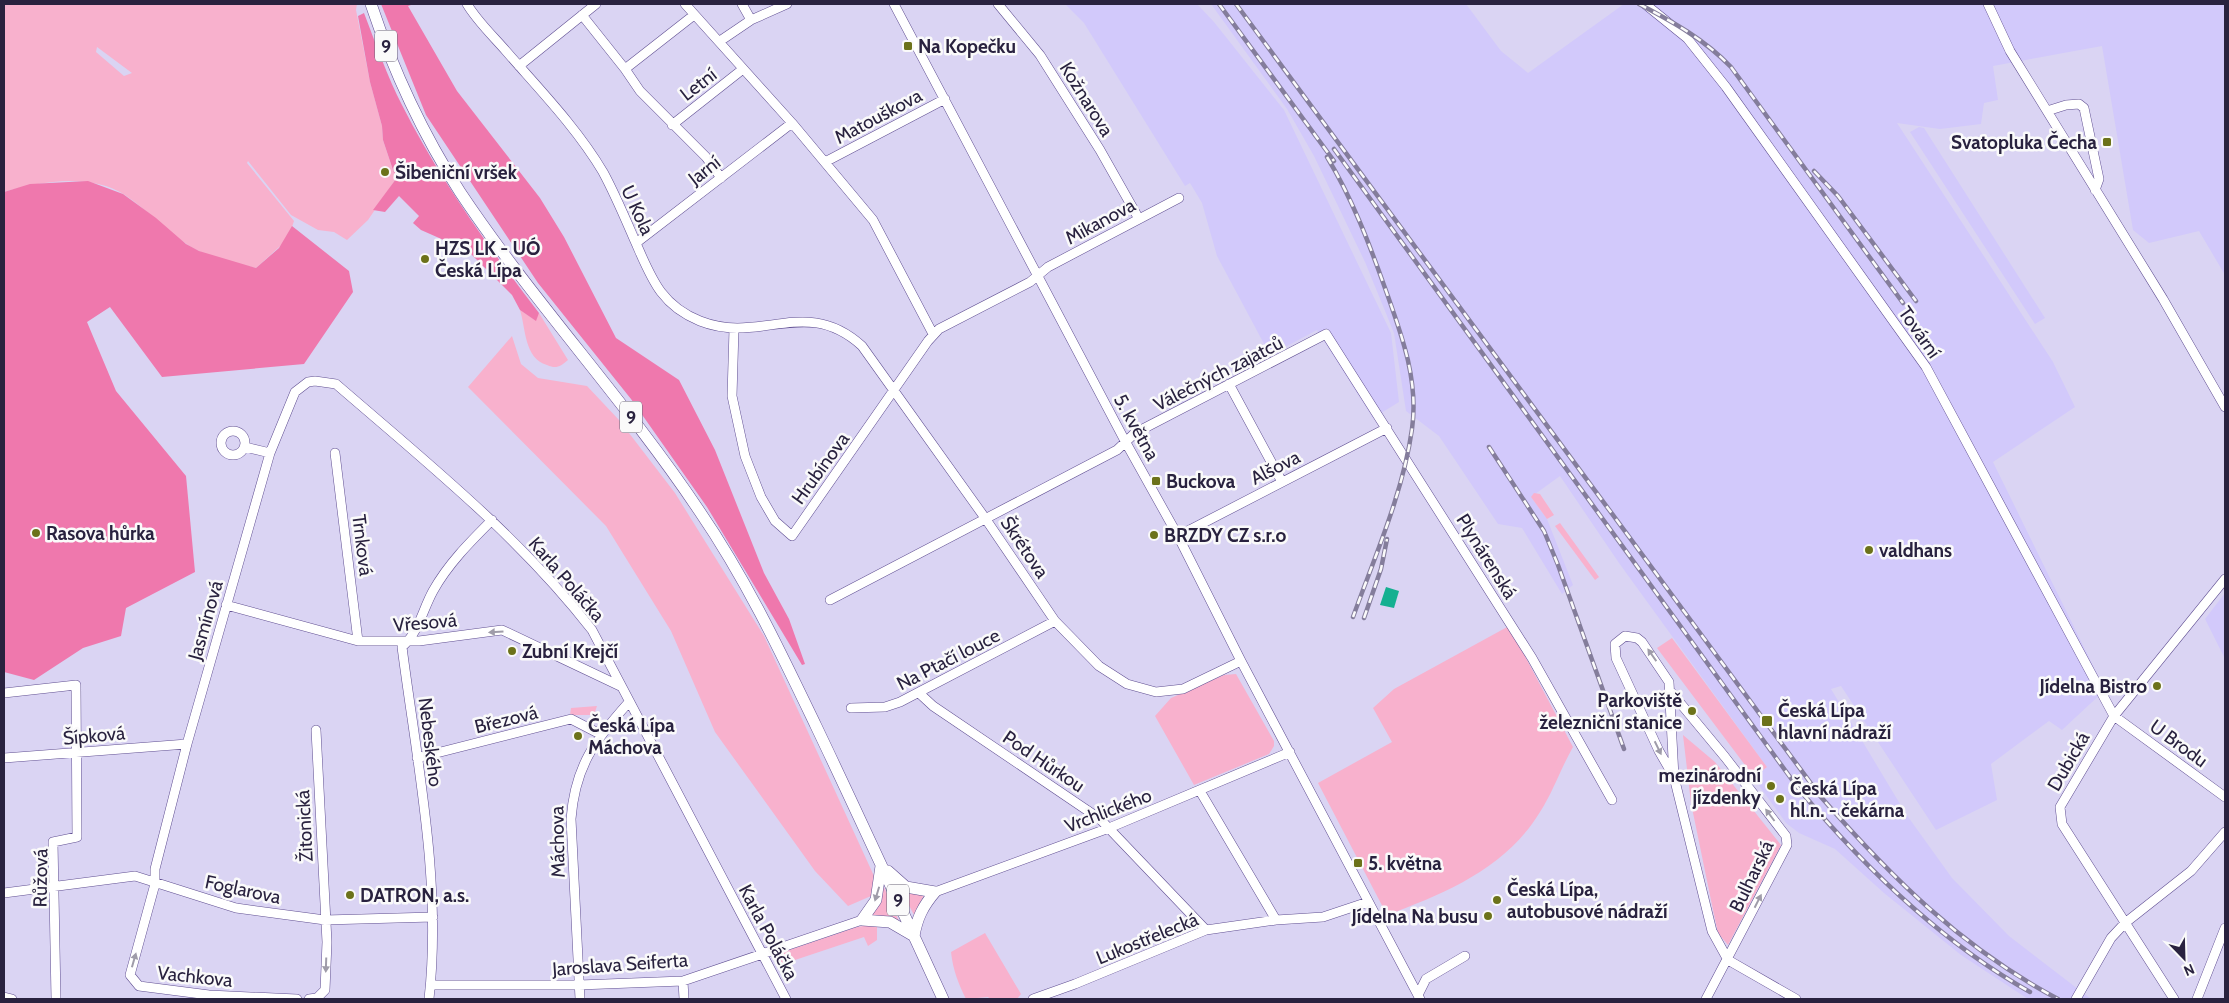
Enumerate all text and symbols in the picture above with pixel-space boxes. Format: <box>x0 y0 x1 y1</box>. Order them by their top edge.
road number: 9 <box>375 30 397 61</box>
place label: Na Kopečku <box>918 35 1016 58</box>
marker: Na Kopečku <box>902 40 914 52</box>
street label: Kožnarova <box>1055 58 1118 141</box>
street label: Letní <box>675 63 721 106</box>
street label: Matouškova <box>831 84 926 149</box>
place label: Svatopluka Čecha <box>1951 130 2098 154</box>
marker: Svatopluka Čecha <box>2101 136 2113 148</box>
street label: Jarní <box>683 151 725 191</box>
place label: Šibeniční vršek <box>395 160 518 184</box>
marker: Šibeniční vršek <box>379 166 391 178</box>
street label: U Kola <box>616 182 659 239</box>
street label: Mikanova <box>1061 193 1139 249</box>
place label: HZS LK - UÓ Česká Lípa <box>435 236 541 282</box>
marker: HZS LK - UÓ Česká Lípa <box>419 253 431 265</box>
street label: Tovární <box>1894 302 1946 363</box>
street label: Válečných zajatců <box>1150 331 1287 416</box>
street label: 5. května <box>1109 390 1164 464</box>
road number: 9 <box>620 402 642 432</box>
street label: Hrubínova <box>787 428 854 509</box>
street label: Alšova <box>1247 445 1304 490</box>
place label: Buckova <box>1166 470 1236 493</box>
marker: Buckova <box>1150 475 1162 487</box>
street label: Plynárenská <box>1451 509 1522 603</box>
street label: Škrétova <box>995 511 1055 583</box>
street label: Trnková <box>347 513 378 577</box>
place label: Rasova hůrka <box>46 522 155 545</box>
place label: BRZDY CZ s.r.o <box>1164 524 1287 547</box>
marker: Rasova hůrka <box>30 527 42 539</box>
marker: BRZDY CZ s.r.o <box>1148 529 1160 541</box>
street label: Karla Poláčka <box>524 532 610 626</box>
place label: valdhans <box>1879 539 1952 562</box>
marker: valdhans <box>1863 544 1875 556</box>
street label: Jasmínová <box>183 578 228 663</box>
street label: Vřesová <box>392 608 458 637</box>
street label: Na Ptačí louce <box>893 623 1004 695</box>
one-way arrow <box>487 628 503 636</box>
place label: Zubní Krejčí <box>522 640 619 663</box>
marker: Zubní Krejčí <box>506 645 518 657</box>
one-way arrow <box>1647 648 1657 662</box>
place label: Jídelna Bistro <box>2039 675 2147 698</box>
marker: Jídelna Bistro <box>2151 680 2163 692</box>
place label: Parkoviště železniční stanice <box>1539 689 1682 734</box>
street label: Nebeského <box>414 696 447 788</box>
place label: Česká Lípa hlavní nádraží <box>1778 698 1892 744</box>
street label: Březová <box>472 701 540 738</box>
marker: Parkoviště železniční stanice <box>1686 705 1698 717</box>
place label: Česká Lípa Máchova <box>588 713 675 759</box>
marker: Česká Lípa hlavní nádraží <box>1760 714 1774 728</box>
street label: U Brodu <box>2145 715 2212 772</box>
street label: Šípková <box>62 720 126 750</box>
street label: Pod Hůrkou <box>998 726 1089 797</box>
street label: Dubická <box>2042 728 2094 795</box>
marker: Česká Lípa Máchova <box>572 730 584 742</box>
one-way arrow <box>1654 741 1662 755</box>
place label: mezinárodní jízdenky <box>1658 764 1762 809</box>
place label: Česká Lípa hl.n. - čekárna <box>1790 776 1905 822</box>
marker: mezinárodní jízdenky <box>1765 780 1777 792</box>
street label: Vrchlického <box>1061 783 1155 838</box>
street label: Žitonická <box>290 789 318 863</box>
marker: Česká Lípa hl.n. - čekárna <box>1774 793 1786 805</box>
street label: Máchova <box>545 806 570 878</box>
one-way arrow <box>1764 809 1775 822</box>
street label: Bulharská <box>1724 837 1779 916</box>
street label: Růžová <box>28 848 53 908</box>
place label: 5. května <box>1368 852 1442 875</box>
marker: 5. května <box>1352 857 1364 869</box>
street label: Foglarova <box>203 870 283 909</box>
place label: Česká Lípa, autobusové nádraží <box>1507 877 1668 923</box>
street label: Karla Poláčka <box>734 881 803 984</box>
place label: DATRON, a.s. <box>360 884 469 907</box>
road number: 9 <box>887 884 909 916</box>
one-way arrow <box>872 887 880 902</box>
marker: DATRON, a.s. <box>344 889 356 901</box>
marker: Česká Lípa, autobusové nádraží <box>1491 894 1503 906</box>
one-way arrow <box>1754 894 1762 908</box>
place label: Jídelna Na busu <box>1351 905 1478 928</box>
street label: Lukostřelecká <box>1093 908 1202 969</box>
marker: Jídelna Na busu <box>1482 910 1494 922</box>
north arrow <box>2159 933 2209 983</box>
street label: Jaroslava Seiferta <box>550 948 689 981</box>
one-way arrow <box>130 953 138 968</box>
one-way arrow <box>322 957 330 973</box>
text: N <box>2181 960 2197 980</box>
street label: Vachkova <box>156 961 234 992</box>

